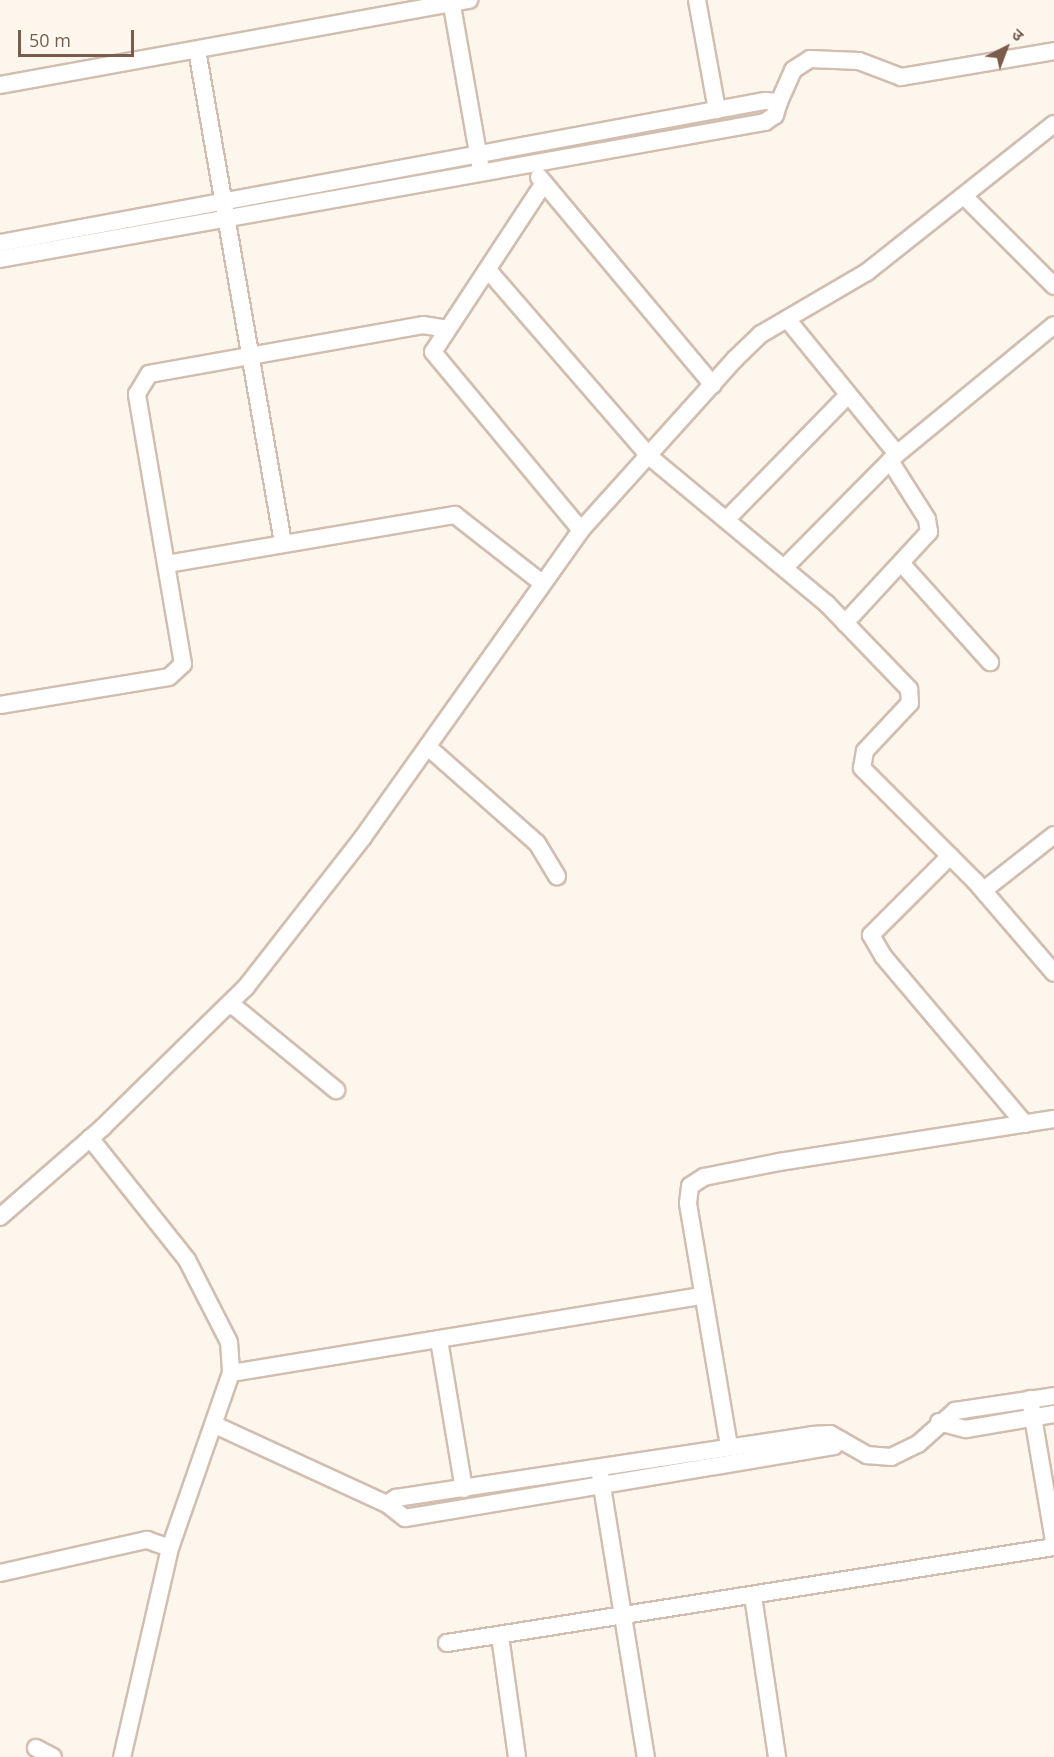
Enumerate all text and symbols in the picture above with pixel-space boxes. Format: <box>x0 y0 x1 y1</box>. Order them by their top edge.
scale bar <box>21 18 136 56</box>
north arrow <box>976 18 1036 78</box>
text: उ <box>1007 23 1029 46</box>
text: 50 m <box>29 28 71 52</box>

